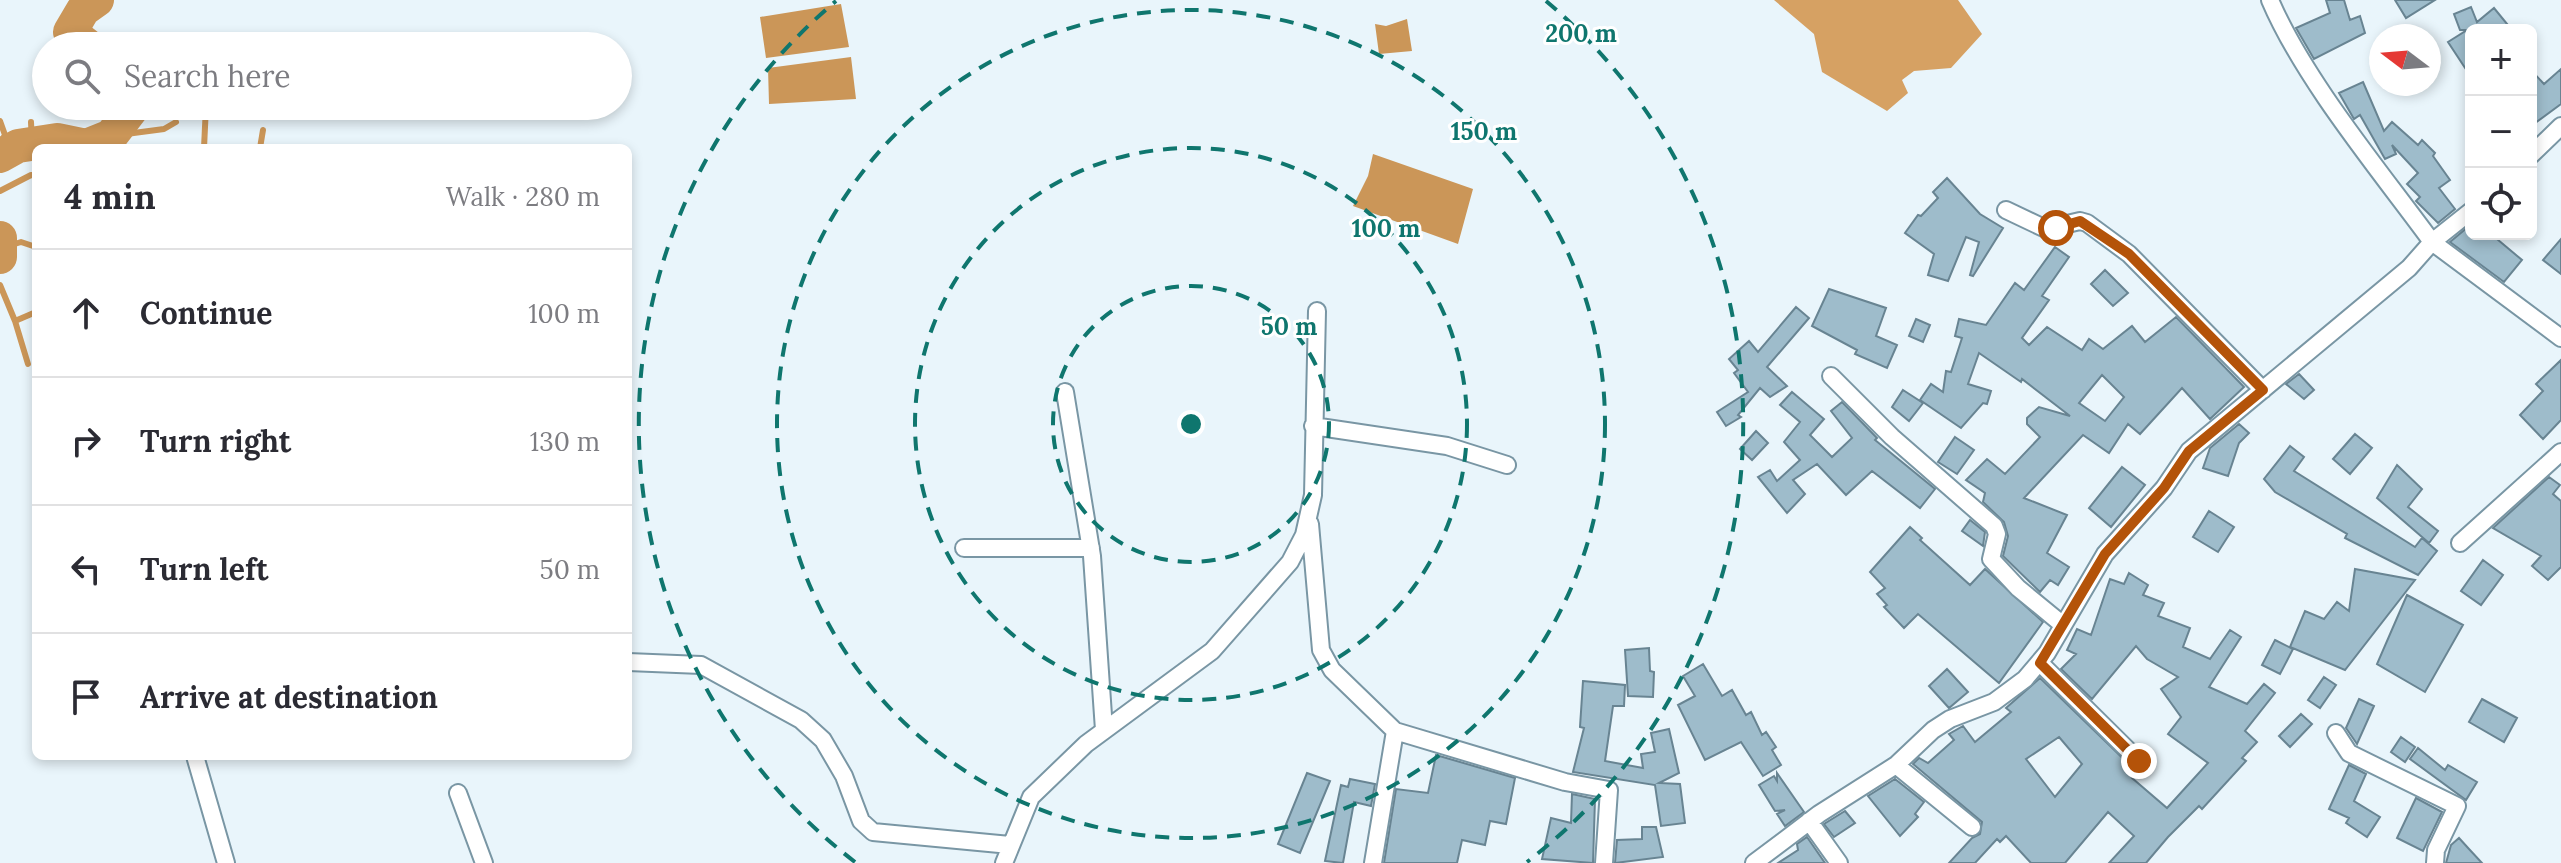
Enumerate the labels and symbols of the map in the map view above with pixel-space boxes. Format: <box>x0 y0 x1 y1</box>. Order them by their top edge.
text: 200 m <box>1545 18 1617 49</box>
north arrow <box>2369 24 2441 96</box>
text: 150 m <box>1451 116 1517 147</box>
route start <box>2038 210 2074 246</box>
text: 100 m <box>1352 213 1420 244</box>
text: 50 m <box>1261 311 1317 342</box>
centre of rings <box>1177 410 1205 438</box>
route end <box>2121 743 2157 779</box>

